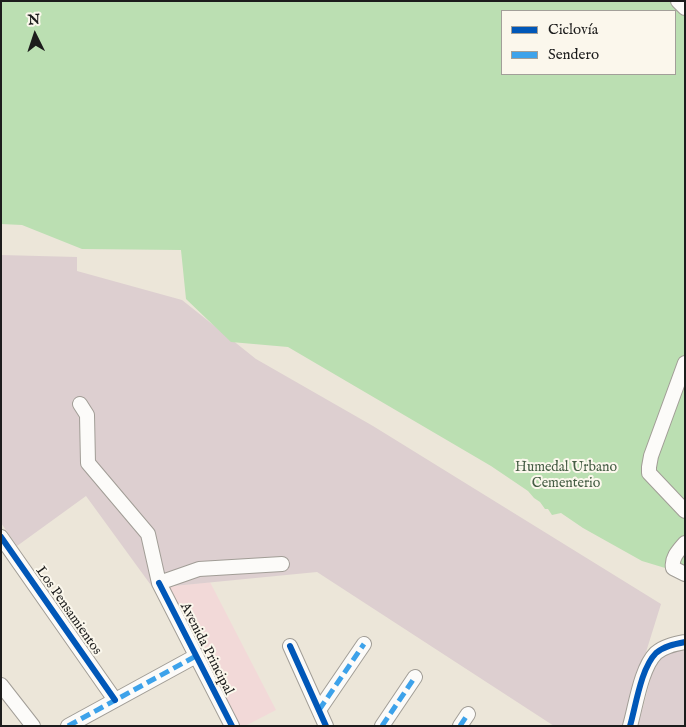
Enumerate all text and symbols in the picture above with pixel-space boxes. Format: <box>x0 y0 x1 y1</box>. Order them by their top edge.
north arrow <box>10 10 60 60</box>
legend <box>501 10 676 75</box>
text: N <box>27 11 41 29</box>
text: Ciclovía <box>548 20 598 39</box>
text: Sendero <box>548 45 599 64</box>
park label: Humedal Urbano Cementerio <box>515 460 617 492</box>
street label: Los Pensamientos <box>31 564 105 658</box>
street label: Avenida Principal <box>176 600 236 698</box>

